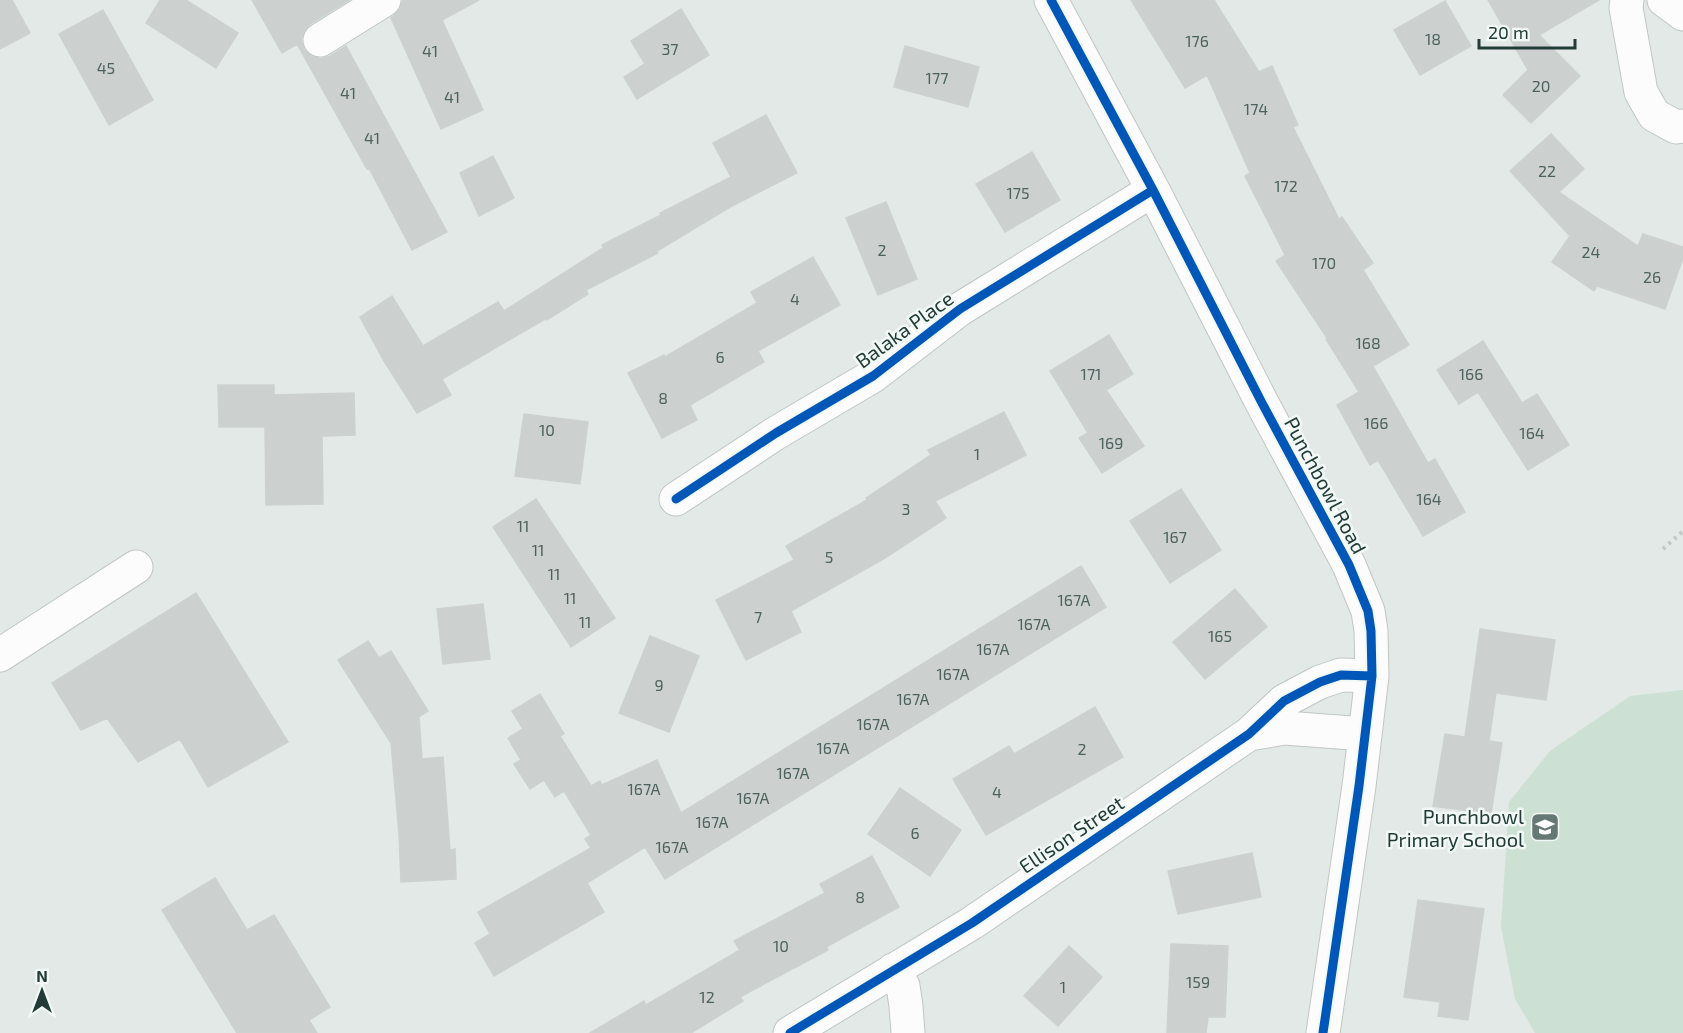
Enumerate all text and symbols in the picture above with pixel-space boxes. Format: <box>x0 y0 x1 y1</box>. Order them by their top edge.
scale bar <box>1479 12 1575 50</box>
text: 20 m <box>1488 21 1529 43</box>
house number: 18 <box>1425 29 1441 48</box>
house number: 176 <box>1185 31 1209 50</box>
house number: 37 <box>661 39 679 58</box>
house number: 41 <box>422 41 438 60</box>
house number: 45 <box>97 58 115 77</box>
house number: 177 <box>926 68 948 87</box>
house number: 20 <box>1532 76 1550 95</box>
house number: 41 <box>340 83 356 102</box>
house number: 41 <box>444 87 460 106</box>
house number: 174 <box>1244 99 1268 118</box>
house number: 41 <box>364 128 380 147</box>
house number: 22 <box>1538 161 1556 180</box>
house number: 172 <box>1274 176 1298 195</box>
house number: 175 <box>1006 183 1030 202</box>
house number: 2 <box>878 240 887 259</box>
house number: 24 <box>1582 242 1601 261</box>
house number: 170 <box>1312 253 1336 272</box>
house number: 26 <box>1643 267 1661 286</box>
street label: Balaka Place <box>850 285 958 373</box>
house number: 4 <box>790 289 800 308</box>
house number: 168 <box>1355 333 1381 352</box>
house number: 6 <box>715 347 725 366</box>
house number: 171 <box>1081 364 1101 383</box>
house number: 166 <box>1459 364 1483 383</box>
house number: 8 <box>658 388 668 407</box>
street label: Punchbowl Road <box>1280 413 1372 557</box>
house number: 166 <box>1364 413 1388 432</box>
house number: 10 <box>539 420 555 439</box>
house number: 164 <box>1519 423 1545 442</box>
house number: 169 <box>1099 433 1123 452</box>
house number: 1 <box>974 444 980 463</box>
house number: 164 <box>1416 489 1442 508</box>
house number: 3 <box>902 499 910 518</box>
house number: 11 <box>517 516 529 535</box>
house number: 167 <box>1163 527 1187 546</box>
house number: 11 <box>532 540 544 559</box>
house number: 5 <box>825 547 833 566</box>
house number: 11 <box>548 564 560 583</box>
house number: 11 <box>564 588 576 607</box>
house number: 167A <box>1057 590 1091 609</box>
house number: 7 <box>754 607 762 626</box>
house number: 11 <box>579 612 591 631</box>
house number: 167A <box>1017 614 1051 633</box>
house number: 165 <box>1208 626 1232 645</box>
house number: 167A <box>976 639 1010 658</box>
house number: 167A <box>936 664 970 683</box>
house number: 9 <box>654 675 664 694</box>
house number: 167A <box>896 689 930 708</box>
house number: 167A <box>856 714 890 733</box>
house number: 167A <box>816 738 850 757</box>
house number: 2 <box>1078 739 1087 758</box>
house number: 167A <box>776 763 810 782</box>
house number: 167A <box>627 779 661 798</box>
house number: 4 <box>992 782 1002 801</box>
house number: 167A <box>736 788 770 807</box>
street label: Ellison Street <box>1014 790 1128 878</box>
place label: Punchbowl Primary School <box>1387 804 1524 851</box>
school or university icon: Punchbowl Primary School <box>1529 811 1561 843</box>
house number: 167A <box>695 812 729 831</box>
house number: 6 <box>910 823 920 842</box>
house number: 167A <box>655 837 689 856</box>
house number: 8 <box>855 887 865 906</box>
house number: 10 <box>773 936 789 955</box>
north arrow <box>12 961 72 1021</box>
text: N <box>36 966 48 985</box>
house number: 159 <box>1186 972 1210 991</box>
house number: 1 <box>1060 977 1066 996</box>
house number: 12 <box>699 987 715 1006</box>

